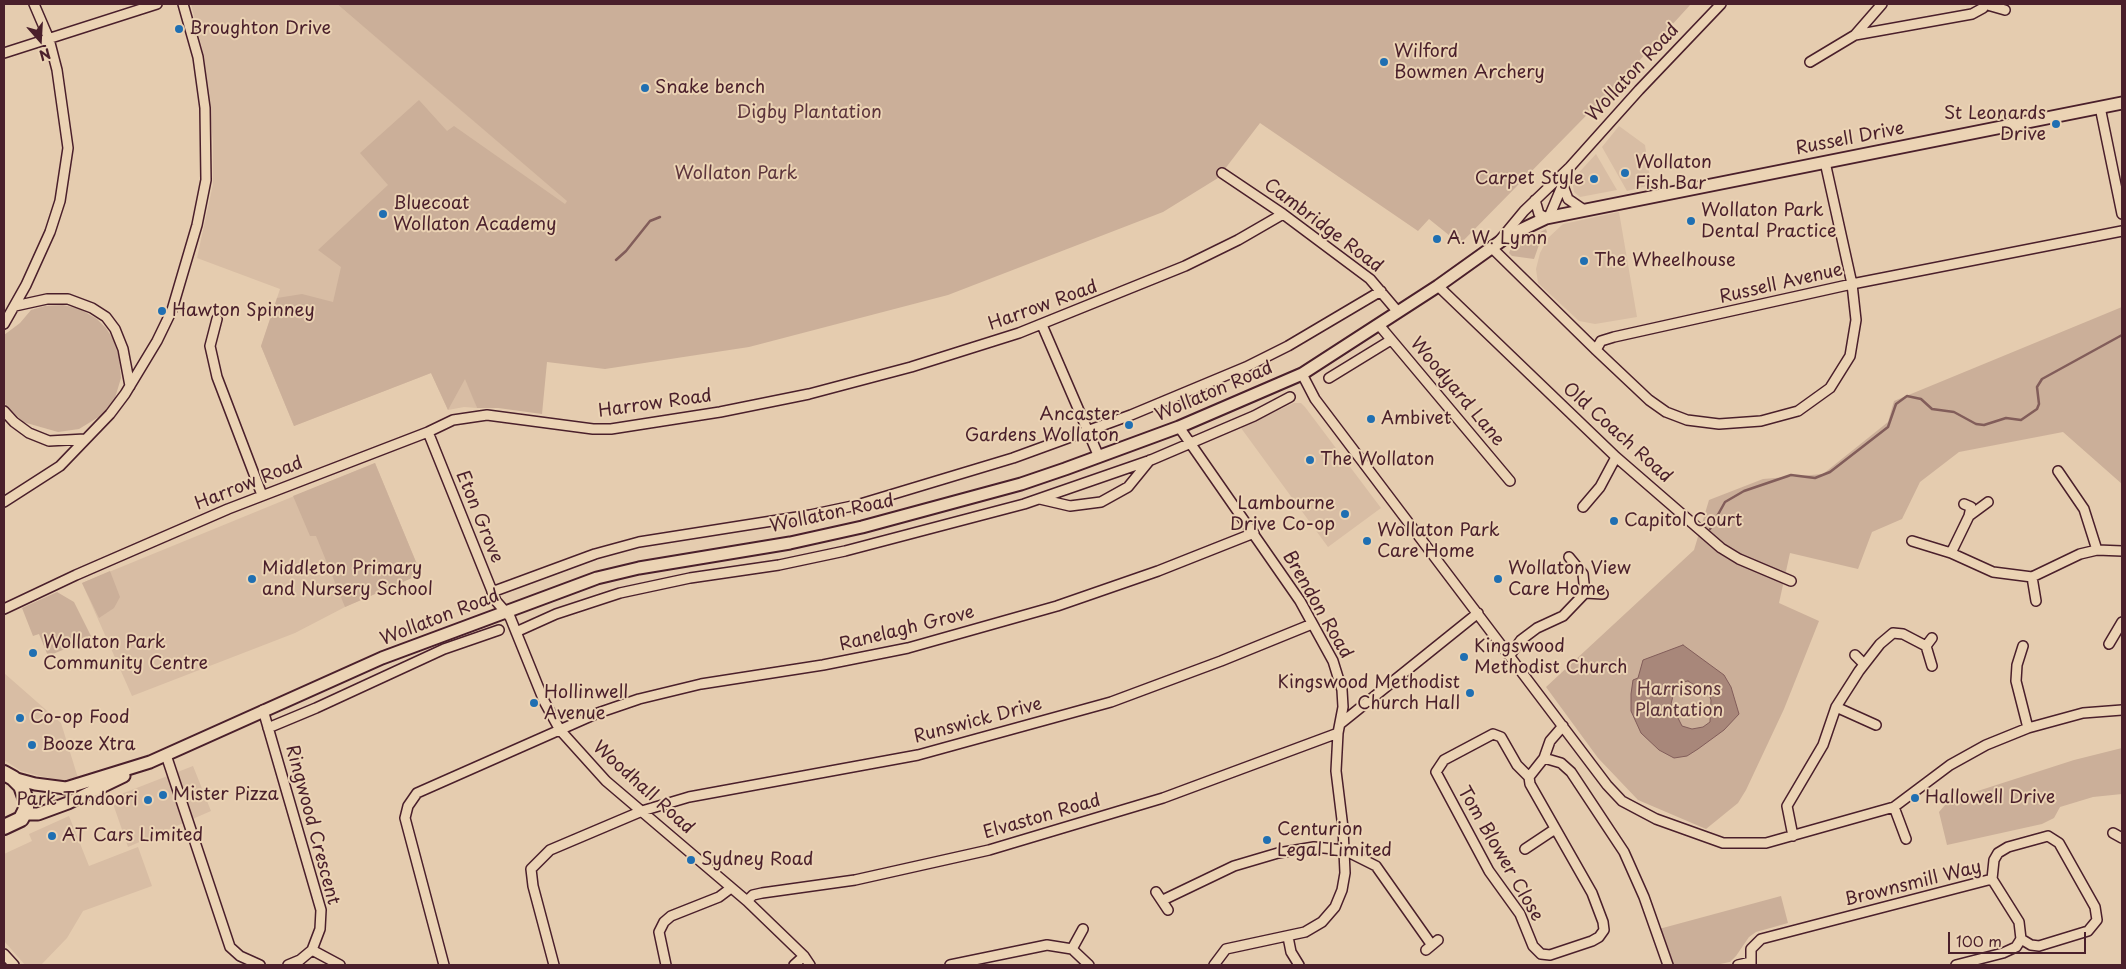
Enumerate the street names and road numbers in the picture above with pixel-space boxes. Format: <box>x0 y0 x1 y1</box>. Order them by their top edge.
street label: Wollaton Road <box>1582 20 1684 126</box>
street label: Russell Drive <box>1794 118 1906 160</box>
street label: Cambridge Road <box>1259 174 1387 278</box>
street label: Russell Avenue <box>1717 259 1845 309</box>
street label: Harrow Road <box>985 276 1101 336</box>
street label: Woodyard Lane <box>1405 333 1509 451</box>
street label: Wollaton Road <box>1152 357 1276 427</box>
street label: Old Coach Road <box>1558 378 1676 488</box>
street label: Harrow Road <box>597 385 713 423</box>
street label: Harrow Road <box>192 453 306 515</box>
street label: Eton Grove <box>451 468 507 566</box>
street label: Wollaton Road <box>768 490 896 538</box>
street label: Brendon Road <box>1277 547 1357 663</box>
street label: Wollaton Road <box>377 585 503 651</box>
street label: Ranelagh Grove <box>837 602 977 656</box>
street label: Runswick Drive <box>911 693 1045 749</box>
street label: Woodhall Road <box>588 737 698 839</box>
street label: Ringwood Crescent <box>280 743 344 907</box>
street label: Tom Blower Close <box>1453 783 1547 925</box>
street label: Elvaston Road <box>981 790 1103 844</box>
street label: Brownsmill Way <box>1842 856 1984 912</box>

